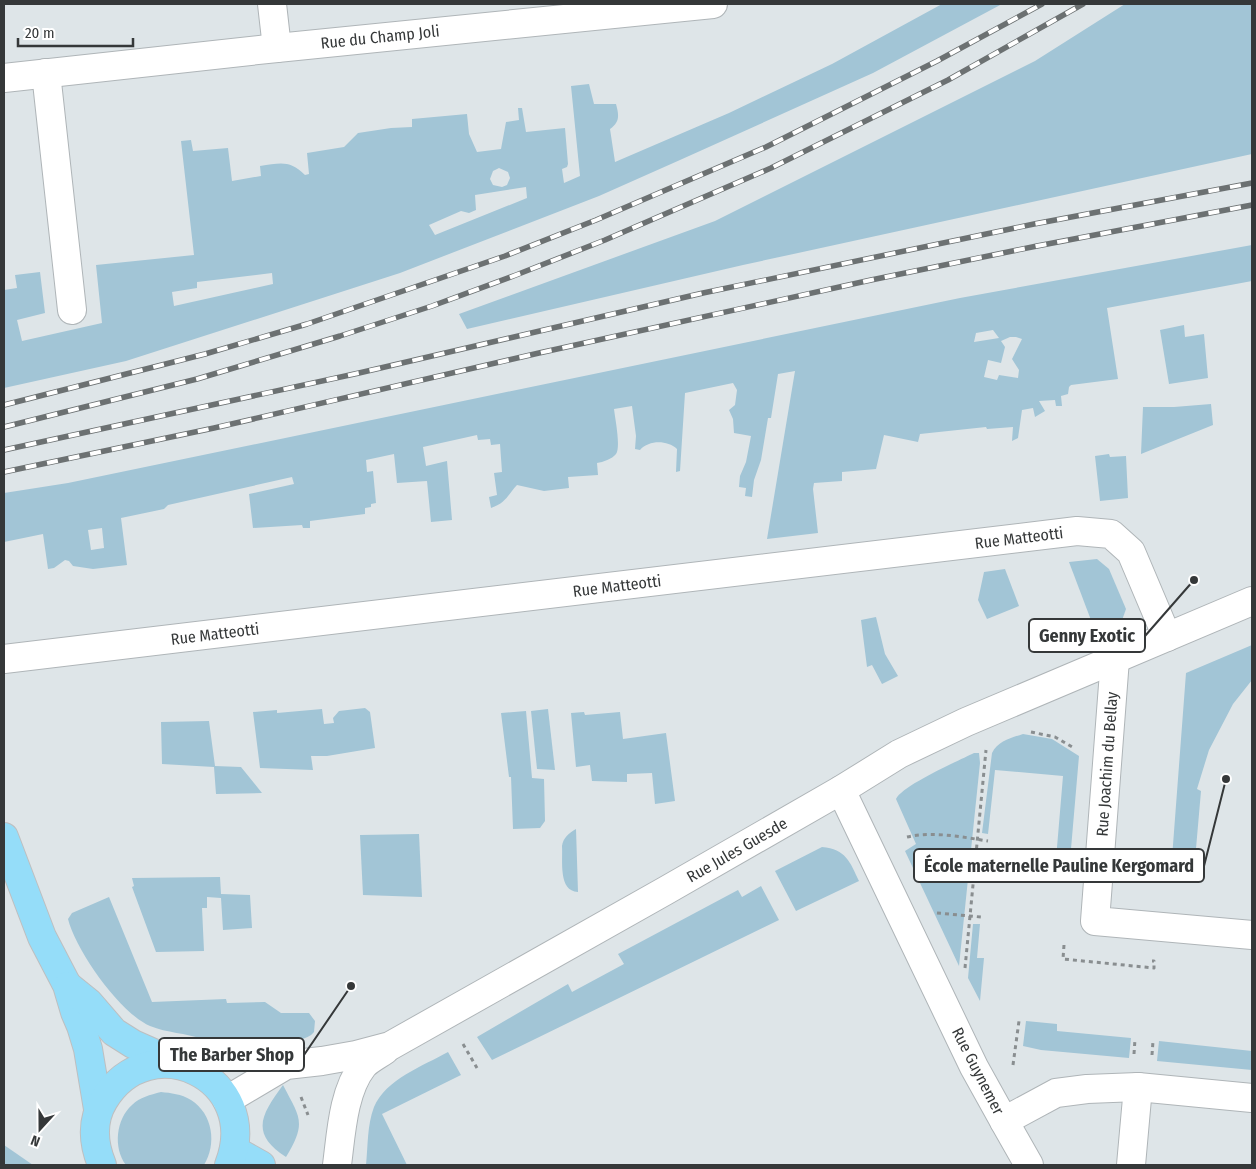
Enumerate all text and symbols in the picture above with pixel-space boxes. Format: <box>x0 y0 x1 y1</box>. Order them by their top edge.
scale bar <box>18 15 132 47</box>
street label: Rue du Champ Joli <box>320 21 440 53</box>
text: 20 m <box>25 24 55 42</box>
street label: Rue Matteotti <box>974 523 1064 553</box>
street label: Rue Matteotti <box>572 571 662 601</box>
street label: Rue Matteotti <box>170 619 260 649</box>
callout: Genny Exotic <box>1029 619 1145 652</box>
text: Genny Exotic <box>1039 625 1135 647</box>
street label: Rue Joachim du Bellay <box>1092 690 1122 837</box>
street label: Rue Jules Guesde <box>683 814 791 886</box>
callout: École maternelle Pauline Kergomard <box>914 849 1204 882</box>
text: École maternelle Pauline Kergomard <box>924 854 1194 877</box>
street label: Rue Guynemer <box>948 1024 1008 1118</box>
callout: The Barber Shop <box>159 1038 304 1071</box>
text: The Barber Shop <box>170 1044 294 1066</box>
north arrow <box>15 1104 65 1154</box>
text: N <box>29 1131 42 1150</box>

